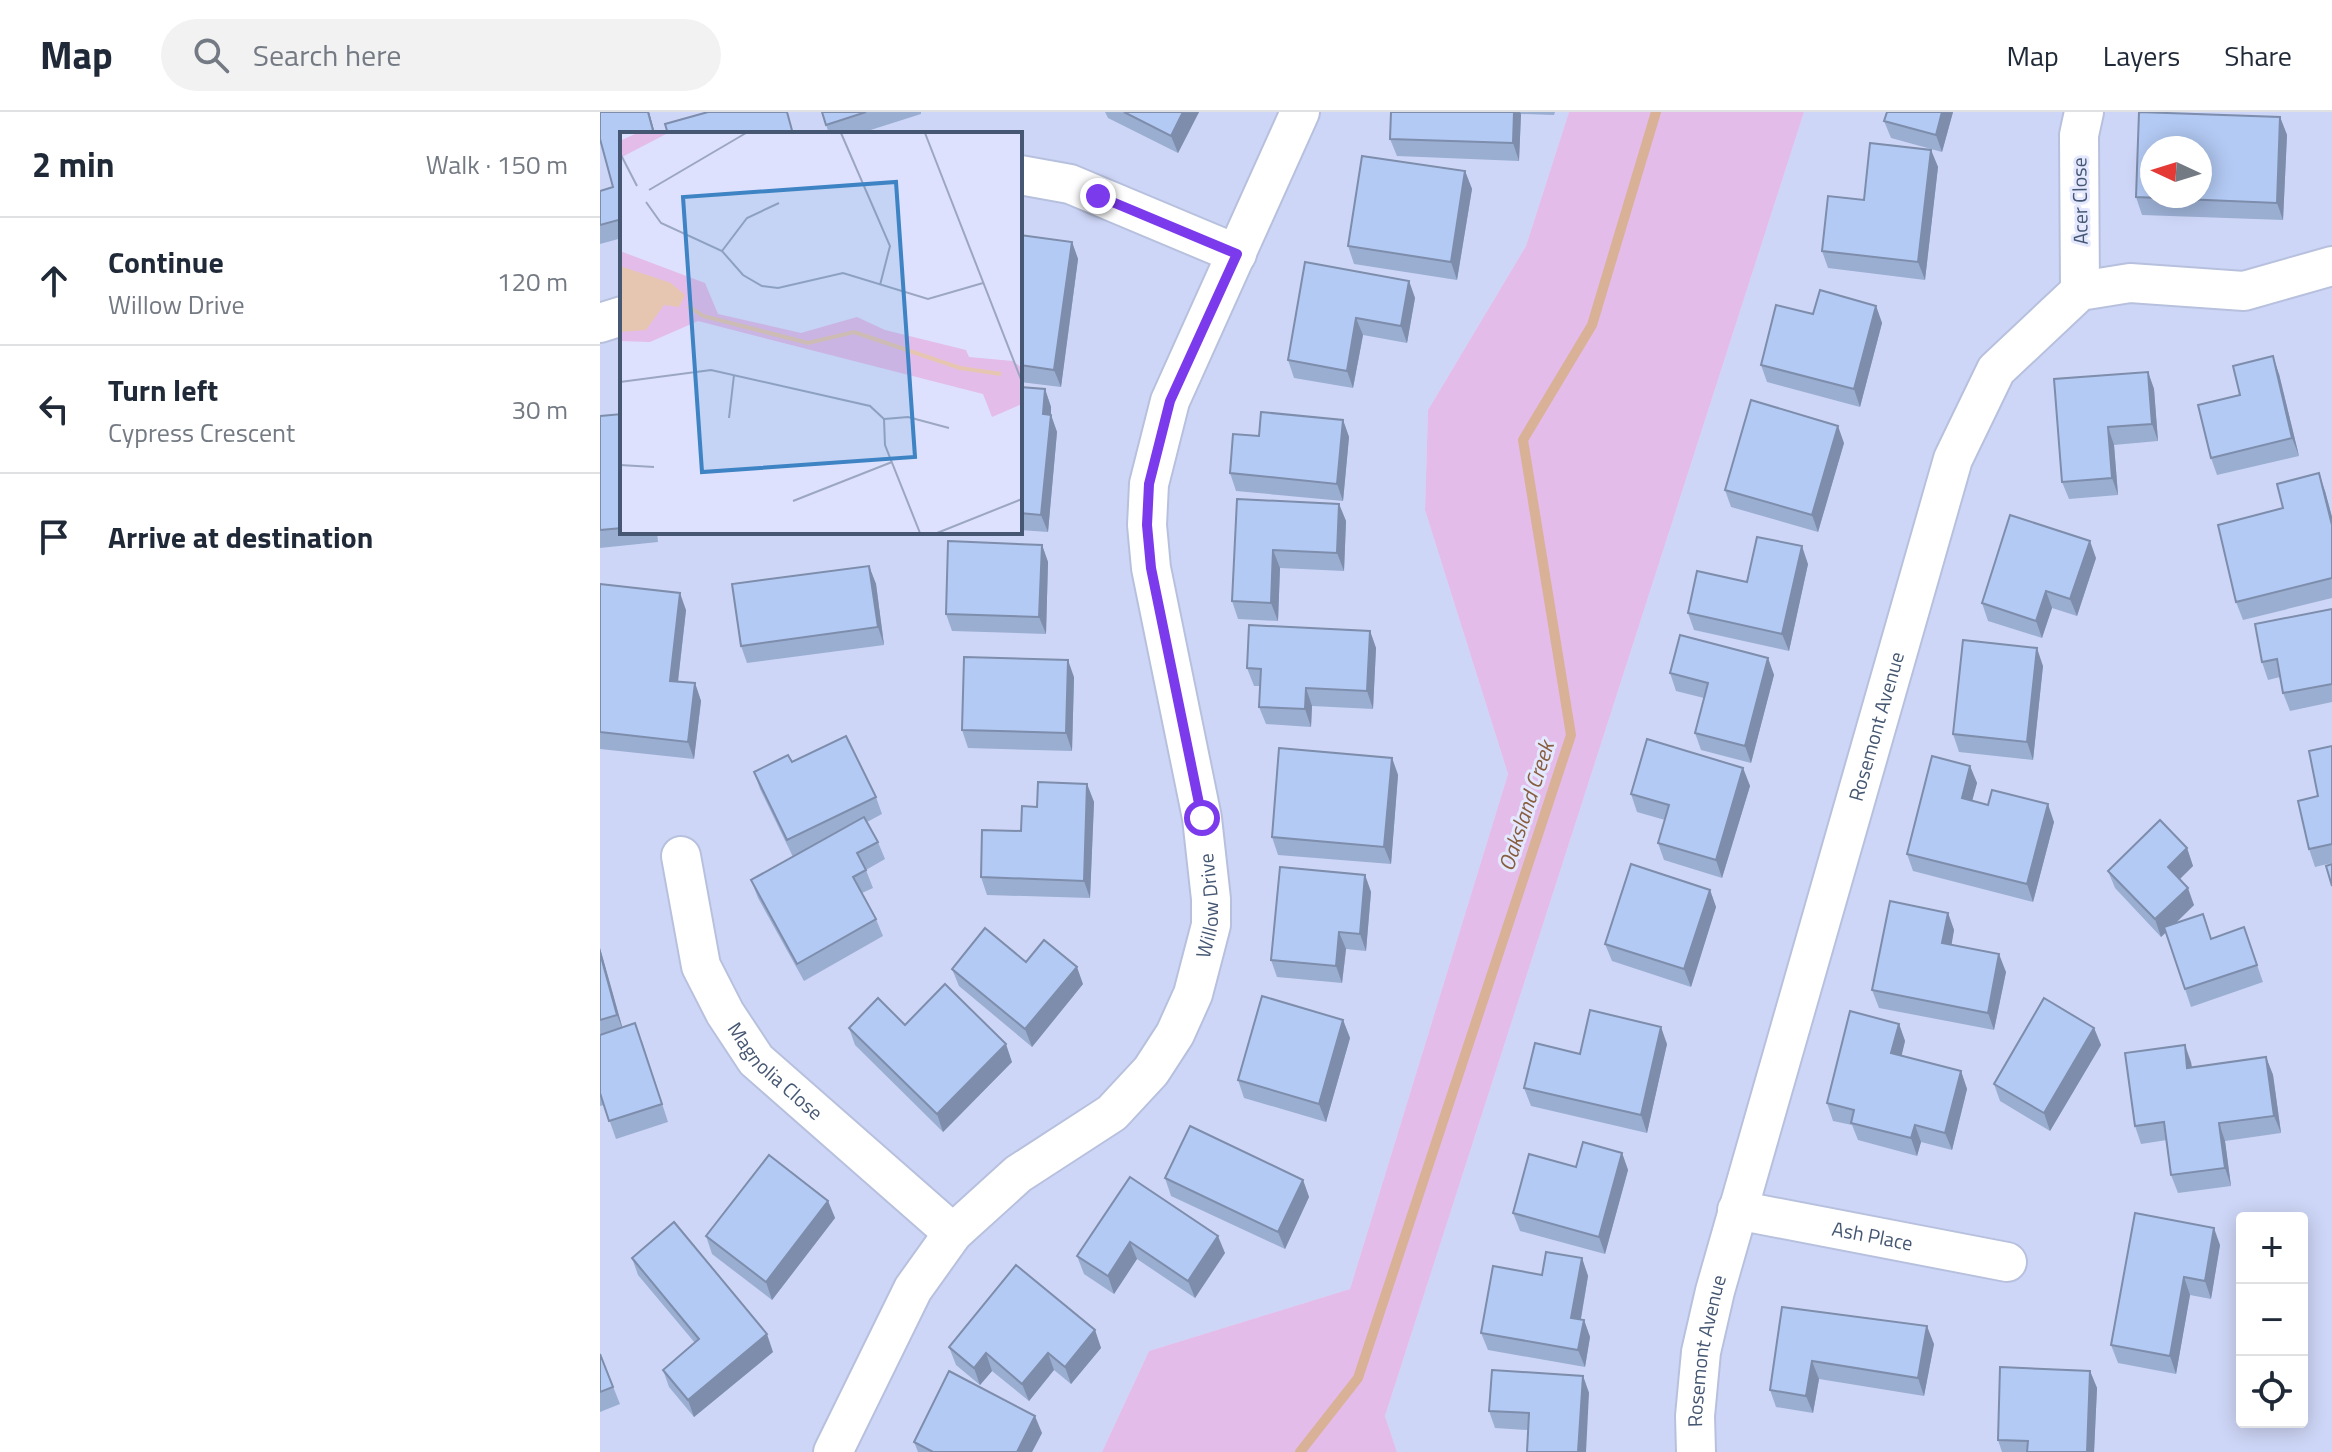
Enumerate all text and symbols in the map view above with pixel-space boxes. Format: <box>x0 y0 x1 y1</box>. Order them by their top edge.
search box <box>161 19 721 91</box>
text: Map <box>40 26 113 84</box>
text: Search here <box>253 32 402 78</box>
icon: search <box>189 33 233 77</box>
text: Map <box>2006 34 2059 77</box>
text: Layers <box>2103 34 2180 77</box>
text: Share <box>2224 34 2292 77</box>
inset map <box>620 132 1022 534</box>
north arrow <box>2140 136 2212 208</box>
text: 2 min <box>32 138 115 190</box>
text: Walk · 150 m <box>426 145 568 184</box>
street label: Acer Close <box>2063 157 2096 245</box>
route end <box>1080 178 1116 214</box>
text: Continue <box>108 239 224 285</box>
icon: ahead <box>32 259 76 303</box>
text: 120 m <box>497 262 568 301</box>
text: Willow Drive <box>108 285 245 324</box>
text: Turn left <box>108 367 218 413</box>
icon: left <box>32 387 76 431</box>
text: 30 m <box>511 390 568 429</box>
text: Cypress Crescent <box>108 413 295 452</box>
text: Arrive at destination <box>108 514 373 560</box>
icon: arrive <box>32 515 76 559</box>
street label: Rosemont Avenue <box>1840 648 1912 805</box>
water label: Oaksland Creek <box>1489 735 1564 875</box>
route start <box>1184 800 1220 836</box>
street label: Willow Drive <box>1187 852 1226 961</box>
street label: Magnolia Close <box>720 1016 830 1127</box>
map controls <box>2236 1212 2308 1428</box>
button: + <box>2236 1212 2308 1284</box>
street label: Ash Place <box>1830 1213 1916 1259</box>
street label: Rosemont Avenue <box>1679 1271 1734 1428</box>
button: − <box>2236 1284 2308 1356</box>
button: locate <box>2236 1356 2308 1428</box>

